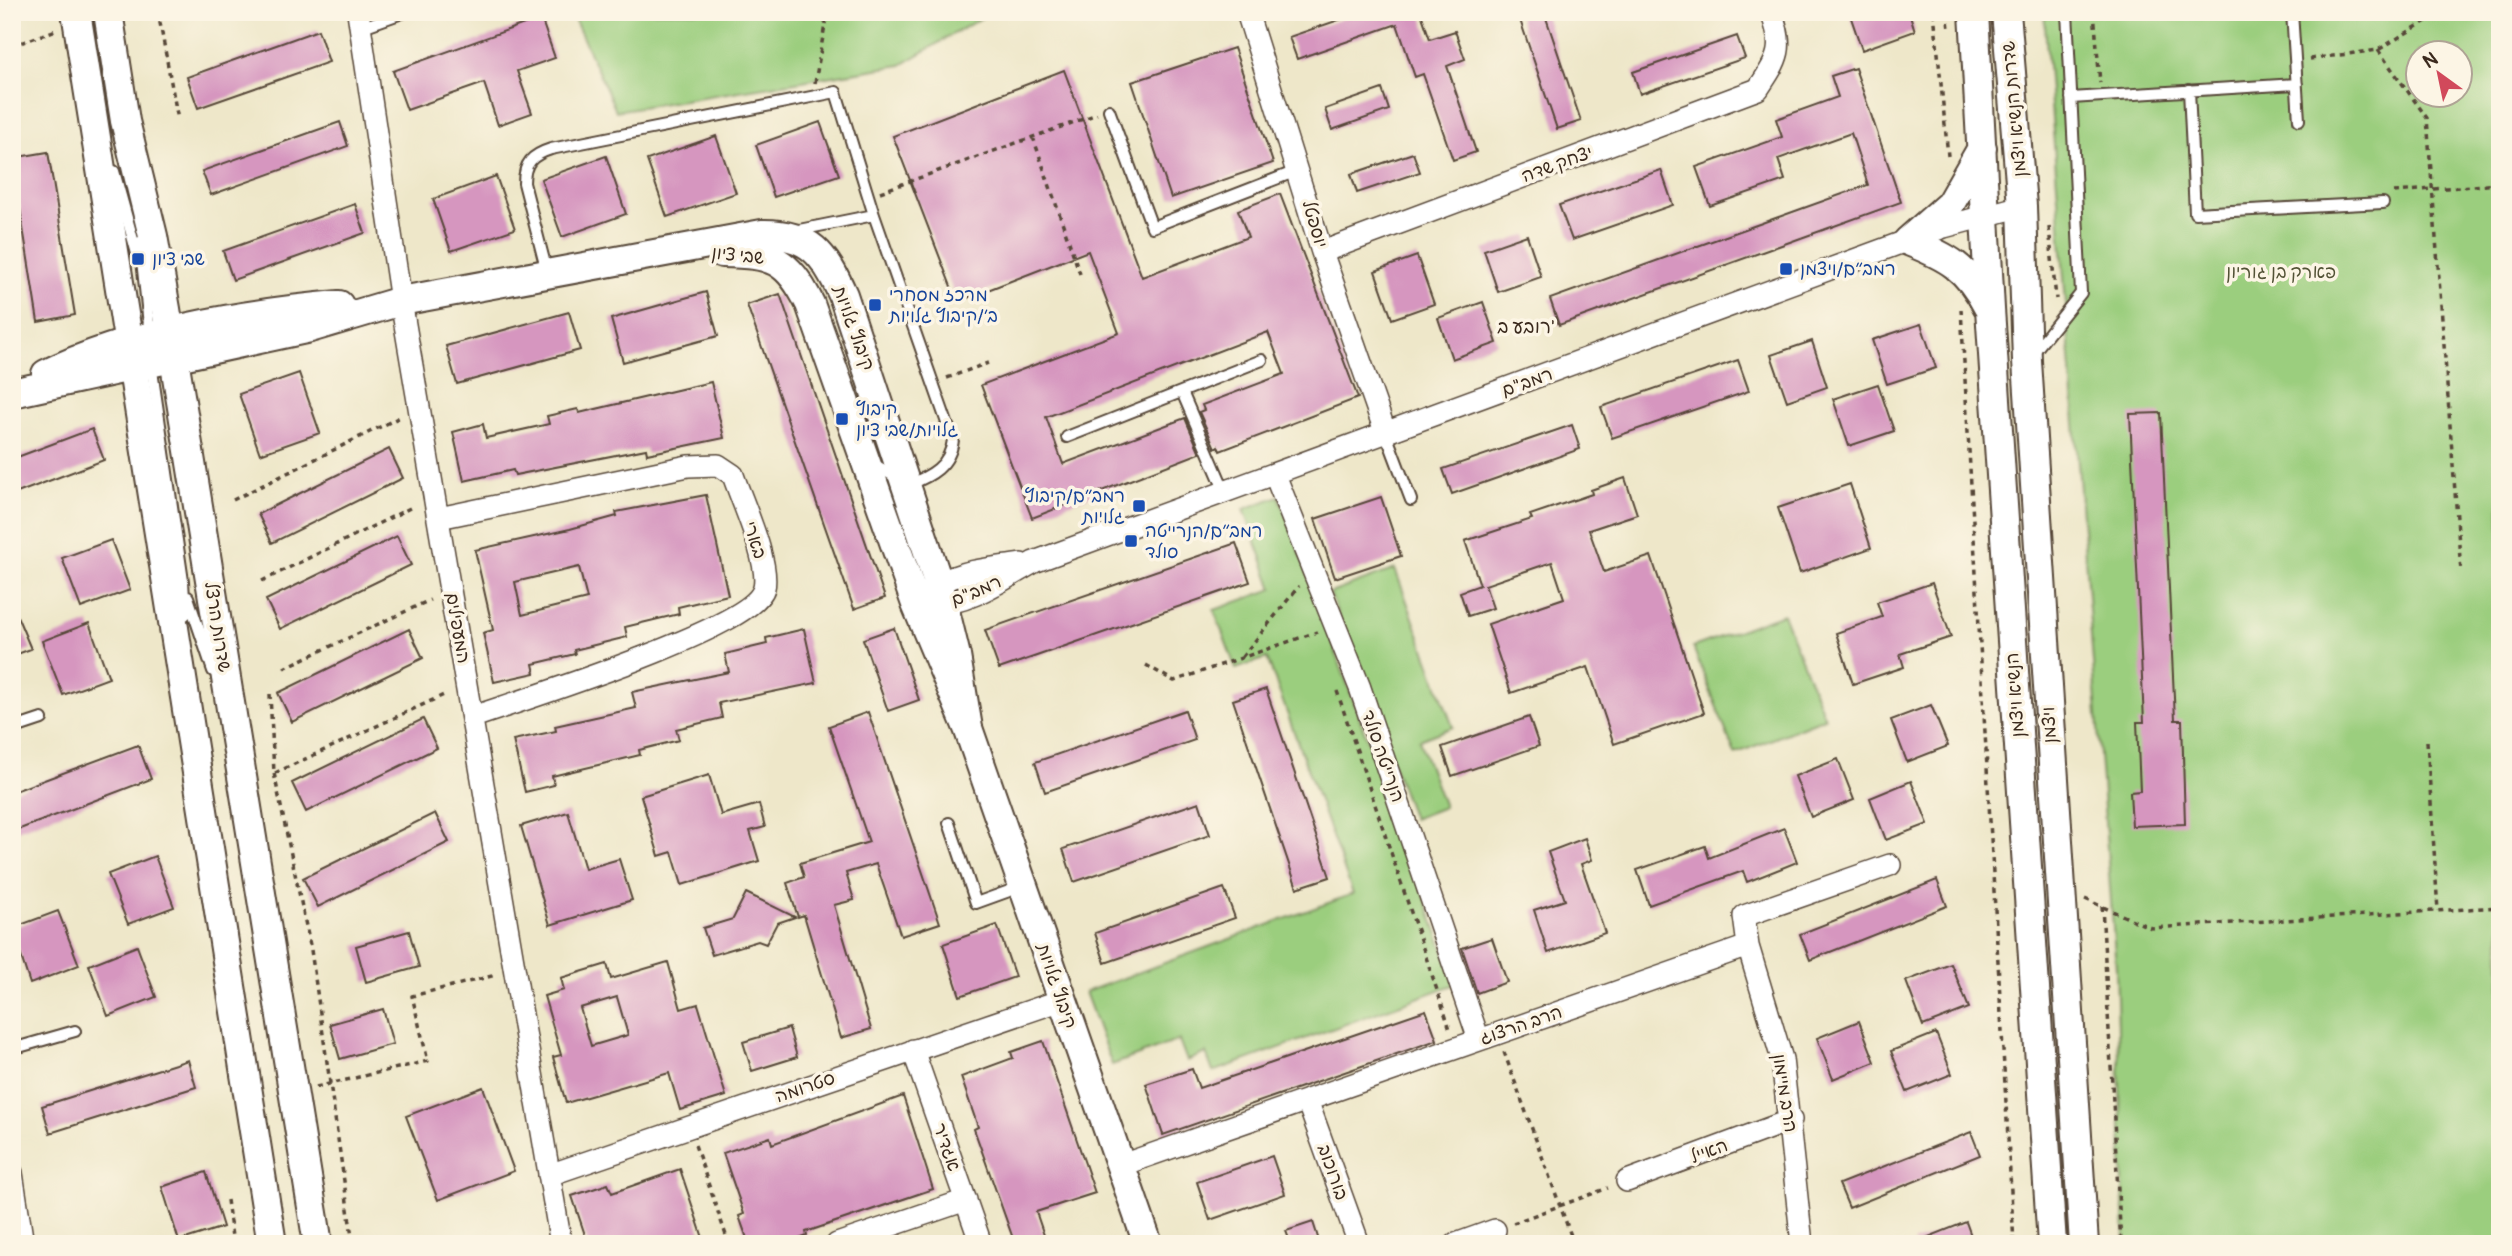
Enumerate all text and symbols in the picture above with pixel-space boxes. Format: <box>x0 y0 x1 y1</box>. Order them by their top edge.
north arrow <box>2404 38 2474 108</box>
street label: שדרות הנשיא ויצמן <box>1997 40 2032 178</box>
text: N <box>2418 47 2442 74</box>
street label: יצחק שדה <box>1519 141 1596 188</box>
street label: יוספטל <box>1297 197 1332 251</box>
street label: שבי ציון <box>710 241 765 270</box>
place label: שבי ציון <box>152 248 205 271</box>
marker: שבי ציון <box>130 251 146 267</box>
place label: רמב״ם/ויצמן <box>1800 258 1896 281</box>
marker: רמב״ם/ויצמן <box>1778 261 1794 277</box>
park label: פארק בן גוריון <box>2226 261 2336 284</box>
street label: קיבוץ גלויות <box>827 282 879 374</box>
place label: מרכז מסחרי ב׳/קיבוץ גלויות <box>888 284 998 328</box>
marker: מרכז מסחרי ב׳/קיבוץ גלויות <box>867 297 883 313</box>
district label: רובע ב' <box>1497 315 1555 339</box>
street label: רמב"ם <box>1498 363 1556 402</box>
place label: קיבוץ גלויות/שבי ציון <box>856 398 958 442</box>
marker: קיבוץ גלויות/שבי ציון <box>834 411 850 427</box>
place label: רמב״ם/קיבוץ גלויות <box>1025 485 1125 529</box>
marker: רמב״ם/קיבוץ גלויות <box>1131 498 1147 514</box>
street label: בארי <box>738 518 771 562</box>
place label: רמב״ם/הנרייטה סולד <box>1145 520 1263 564</box>
marker: רמב״ם/הנרייטה סולד <box>1123 533 1139 549</box>
street label: רמב"ם <box>947 571 1005 612</box>
street label: שדרות הרצל <box>199 580 236 674</box>
street label: המעפילים <box>440 591 475 665</box>
street label: הנשיא ויצמן <box>2001 652 2030 738</box>
street label: ויצמן <box>2037 706 2062 744</box>
street label: הנרייטה סולד <box>1356 707 1409 805</box>
street label: קיבוץ גלויות <box>1031 940 1082 1032</box>
street label: הרב הרצוג <box>1477 1001 1565 1050</box>
street label: הרב מיימון <box>1767 1052 1802 1134</box>
street label: סטרומה <box>772 1067 838 1108</box>
street label: אגדיר <box>928 1120 965 1174</box>
street label: האייל <box>1687 1134 1731 1169</box>
street label: בורוכוב <box>1312 1141 1353 1203</box>

